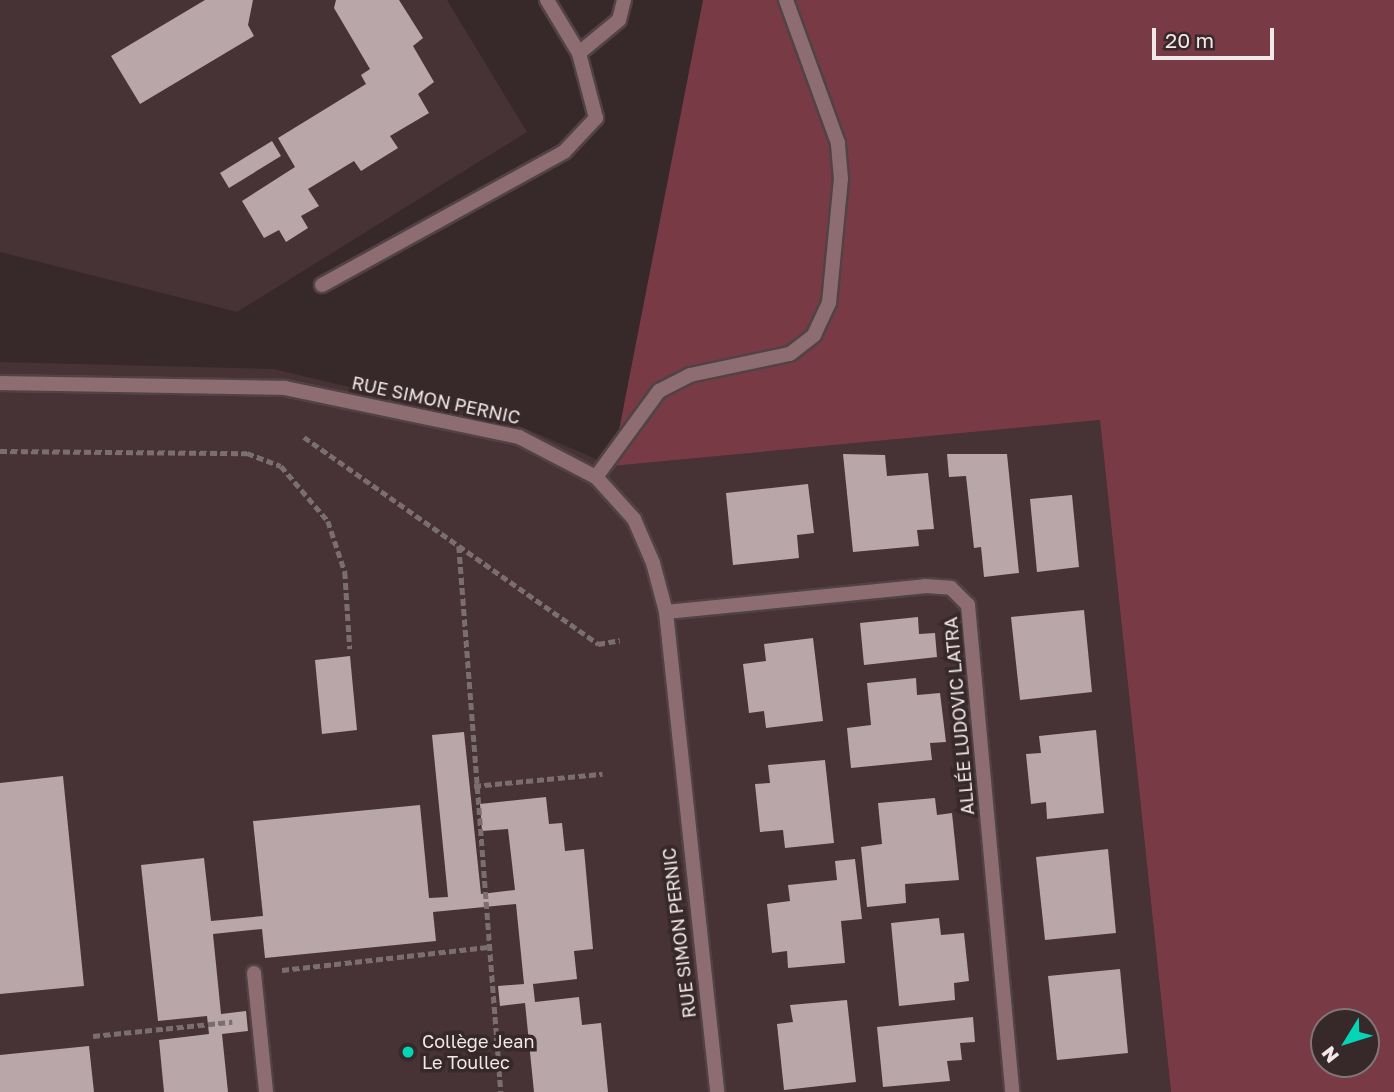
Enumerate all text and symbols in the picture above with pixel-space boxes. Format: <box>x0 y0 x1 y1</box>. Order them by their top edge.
scale bar <box>1156 14 1278 58</box>
text: 20 m <box>1165 27 1214 53</box>
street label: RUE SIMON PERNIC <box>350 372 522 428</box>
street label: ALLÉE LUDOVIC LATRA <box>940 616 978 816</box>
street label: RUE SIMON PERNIC <box>658 847 700 1019</box>
north arrow <box>1310 1008 1380 1078</box>
place label: Collège Jean Le Toullec <box>422 1031 534 1074</box>
text: N <box>1316 1042 1343 1068</box>
marker: Collège Jean Le Toullec <box>400 1044 416 1060</box>

